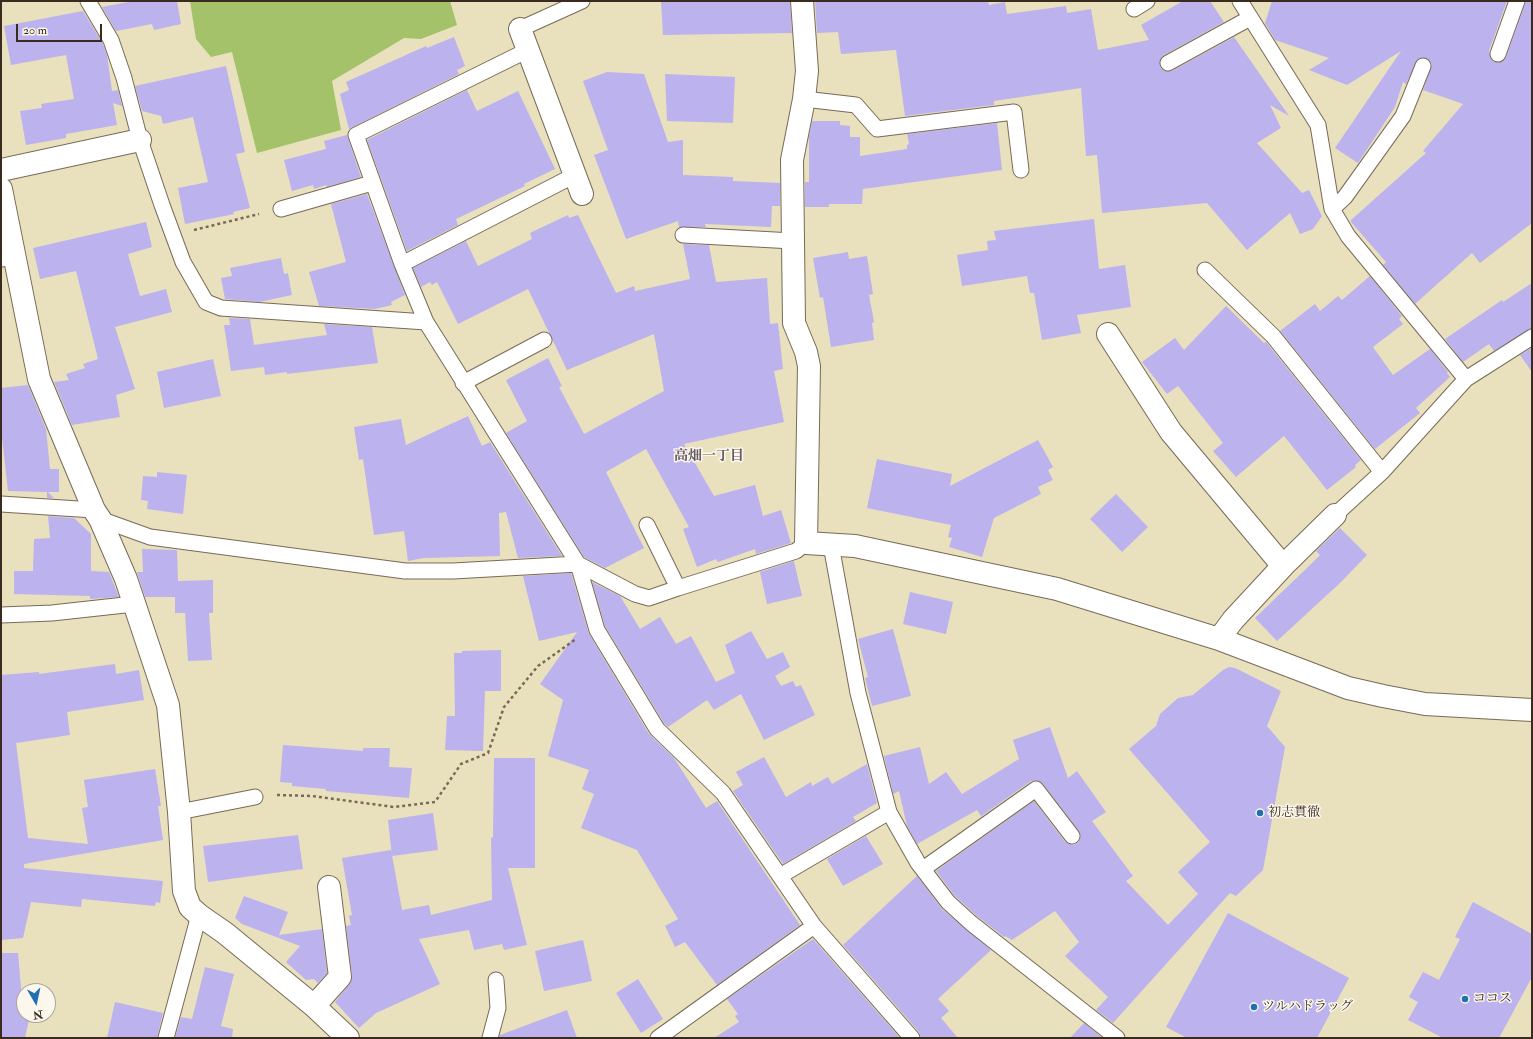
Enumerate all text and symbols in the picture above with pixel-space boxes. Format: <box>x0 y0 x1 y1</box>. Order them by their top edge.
scale bar <box>18 16 104 42</box>
text: 20 m <box>23 23 47 38</box>
district label: 高畑一丁目 <box>674 449 744 465</box>
place label: 初志貫徹 <box>1268 805 1320 821</box>
marker: 初志貫徹 <box>1255 808 1265 818</box>
north arrow <box>16 983 56 1023</box>
place label: ココス <box>1473 991 1512 1007</box>
marker: ココス <box>1460 994 1470 1004</box>
place label: ツルハドラッグ <box>1262 999 1353 1015</box>
marker: ツルハドラッグ <box>1249 1002 1259 1012</box>
text: N <box>32 1007 44 1022</box>

